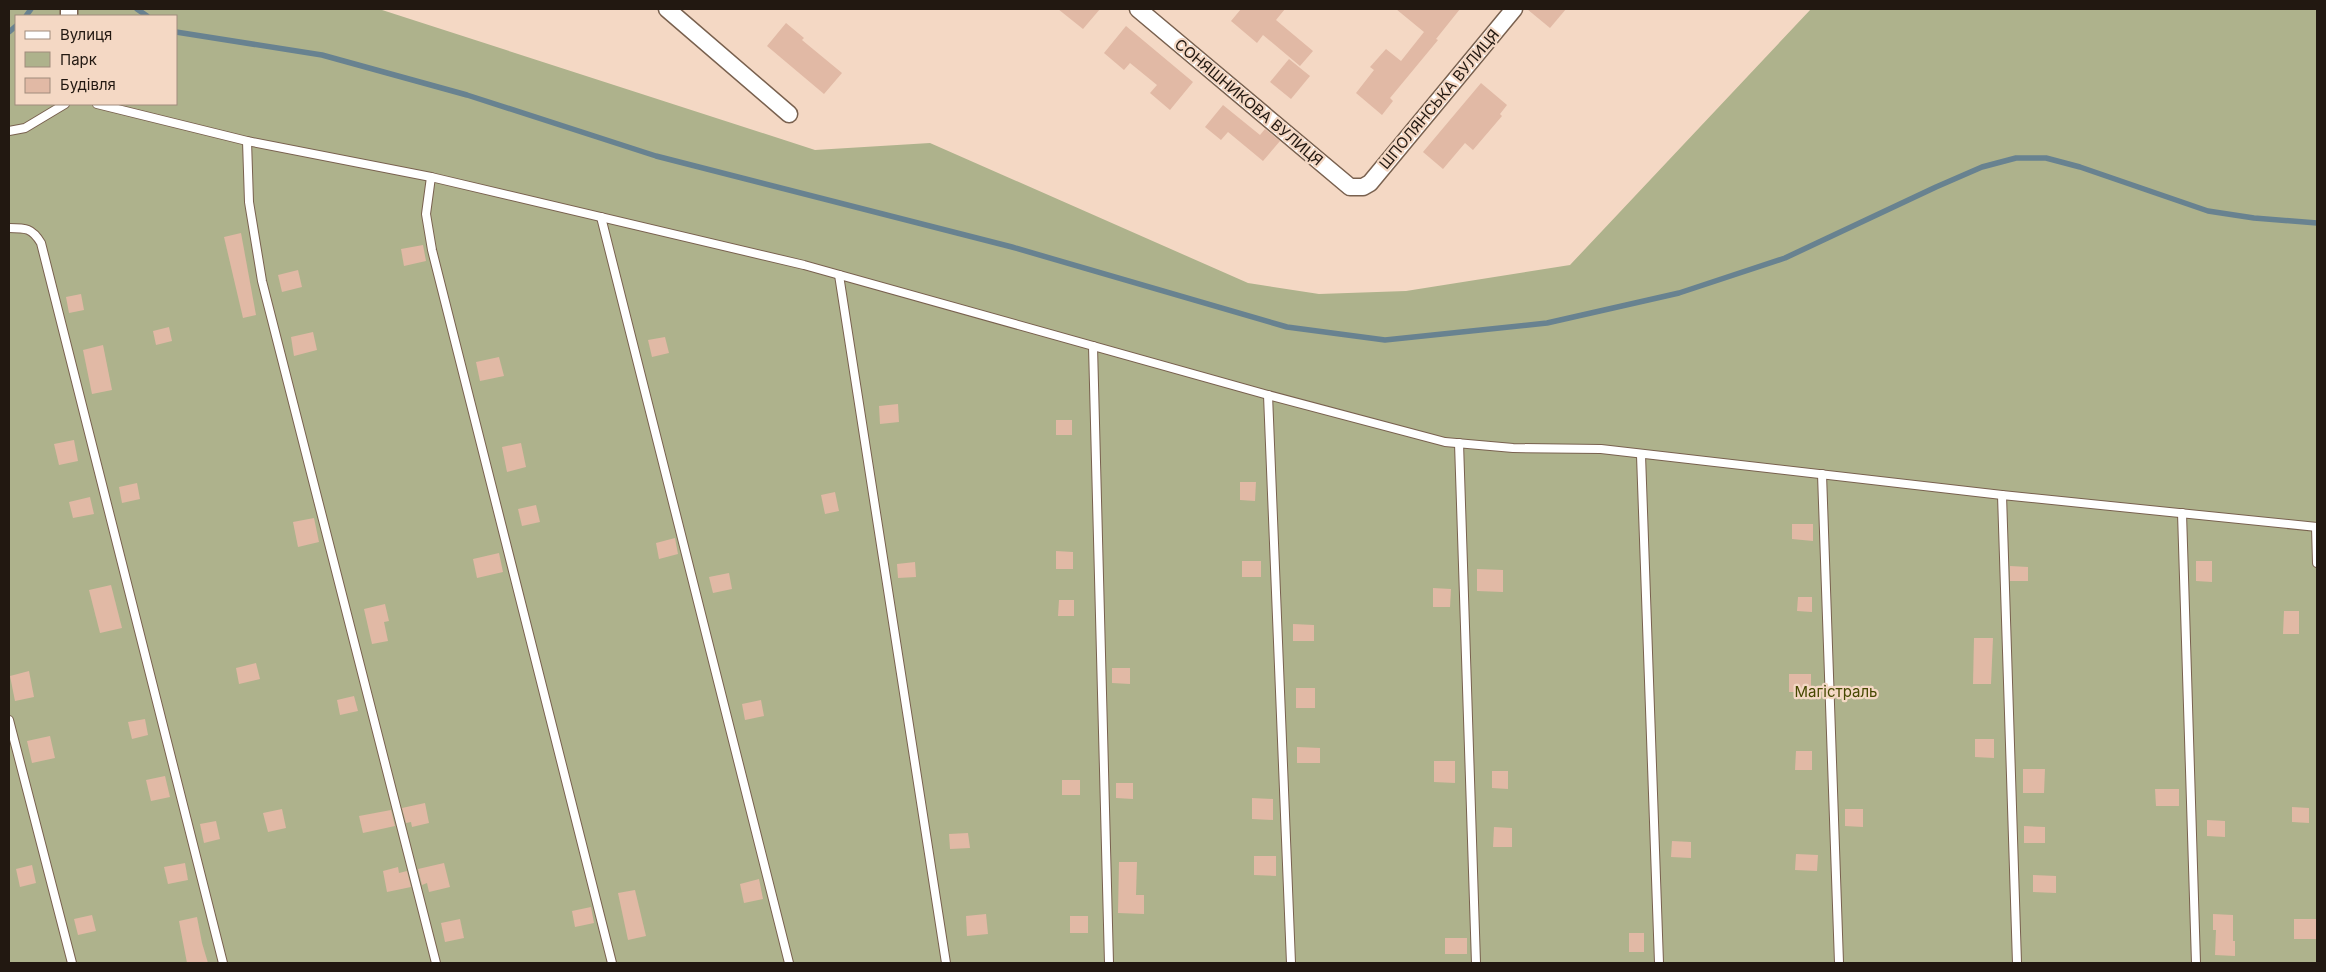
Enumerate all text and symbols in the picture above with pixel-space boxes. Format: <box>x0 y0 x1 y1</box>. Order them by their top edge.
legend <box>15 15 178 105</box>
text: Вулиця <box>60 25 112 44</box>
street label: ШПОЛЯНСЬКА ВУЛИЦЯ <box>1375 25 1503 173</box>
street label: СОНЯШНИКОВА ВУЛИЦЯ <box>1171 34 1327 170</box>
text: Парк <box>60 50 97 69</box>
text: Будівля <box>60 75 116 94</box>
park label: Магістраль <box>1795 682 1877 701</box>

